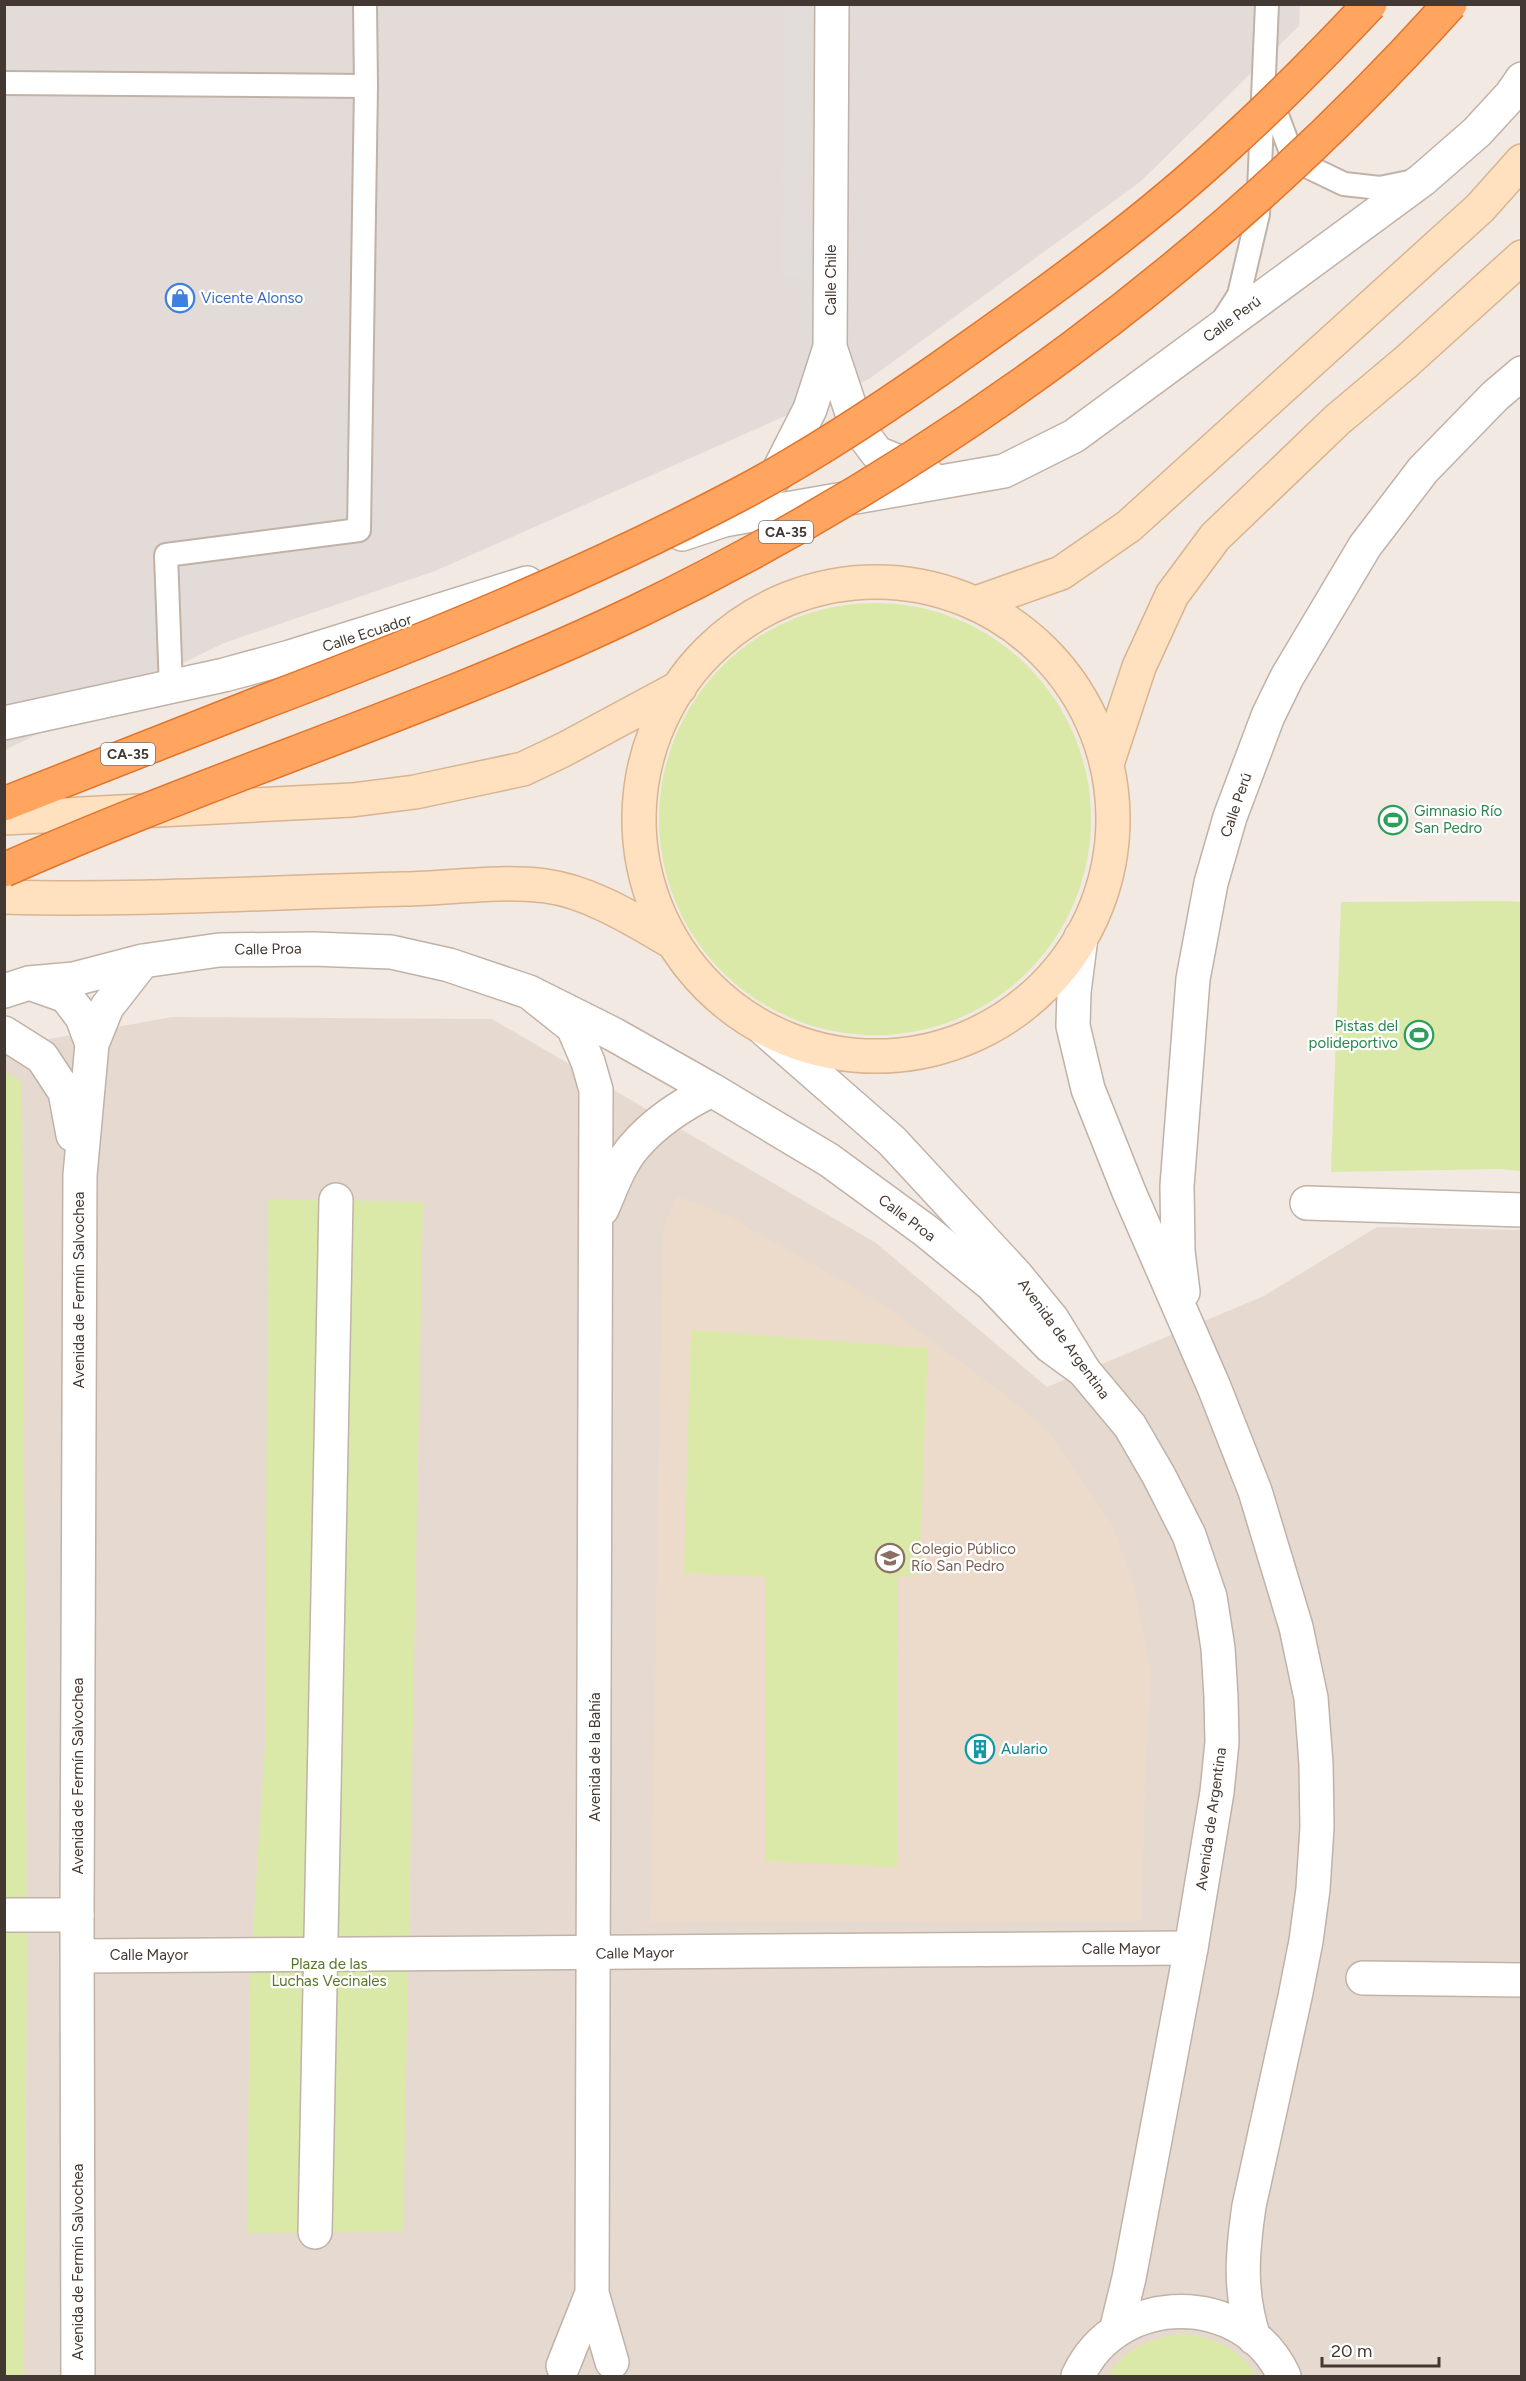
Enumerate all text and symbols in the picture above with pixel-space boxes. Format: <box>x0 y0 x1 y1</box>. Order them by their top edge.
street label: Calle Chile <box>822 244 840 316</box>
shop icon: Vicente Alonso <box>164 282 196 314</box>
place label: Vicente Alonso <box>201 289 304 307</box>
street label: Calle Perú <box>1200 292 1264 346</box>
road number: CA-35 <box>759 521 813 543</box>
street label: Calle Ecuador <box>320 610 414 656</box>
road number: CA-35 <box>101 743 155 765</box>
street label: Calle Perú <box>1217 770 1255 840</box>
place label: Gimnasio Río San Pedro <box>1414 802 1502 837</box>
sports icon: Gimnasio Río San Pedro <box>1377 804 1409 836</box>
street label: Calle Proa <box>234 939 302 959</box>
place label: Pistas del polideportivo <box>1309 1017 1398 1052</box>
sports icon: Pistas del polideportivo <box>1403 1019 1435 1051</box>
street label: Calle Proa <box>875 1191 939 1245</box>
street label: Avenida de Fermín Salvochea <box>70 1192 88 1388</box>
street label: Avenida de Argentina <box>1014 1275 1114 1403</box>
place label: Colegio Público Río San Pedro <box>911 1540 1016 1575</box>
school or university icon: Colegio Público Río San Pedro <box>874 1542 906 1574</box>
street label: Avenida de Fermín Salvochea <box>69 1678 87 1874</box>
street label: Avenida de la Bahía <box>586 1692 604 1822</box>
building icon: Aulario <box>964 1733 996 1765</box>
place label: Aulario <box>1001 1740 1048 1758</box>
street label: Avenida de Argentina <box>1192 1746 1230 1892</box>
street label: Calle Mayor <box>1082 1940 1160 1958</box>
street label: Calle Mayor <box>596 1943 674 1963</box>
street label: Calle Mayor <box>110 1946 188 1964</box>
park label: Plaza de las Luchas Vecinales <box>271 1955 387 1990</box>
street label: Avenida de Fermín Salvochea <box>69 2164 87 2360</box>
scale bar <box>1322 2330 1439 2368</box>
text: 20 m <box>1331 2340 1372 2362</box>

